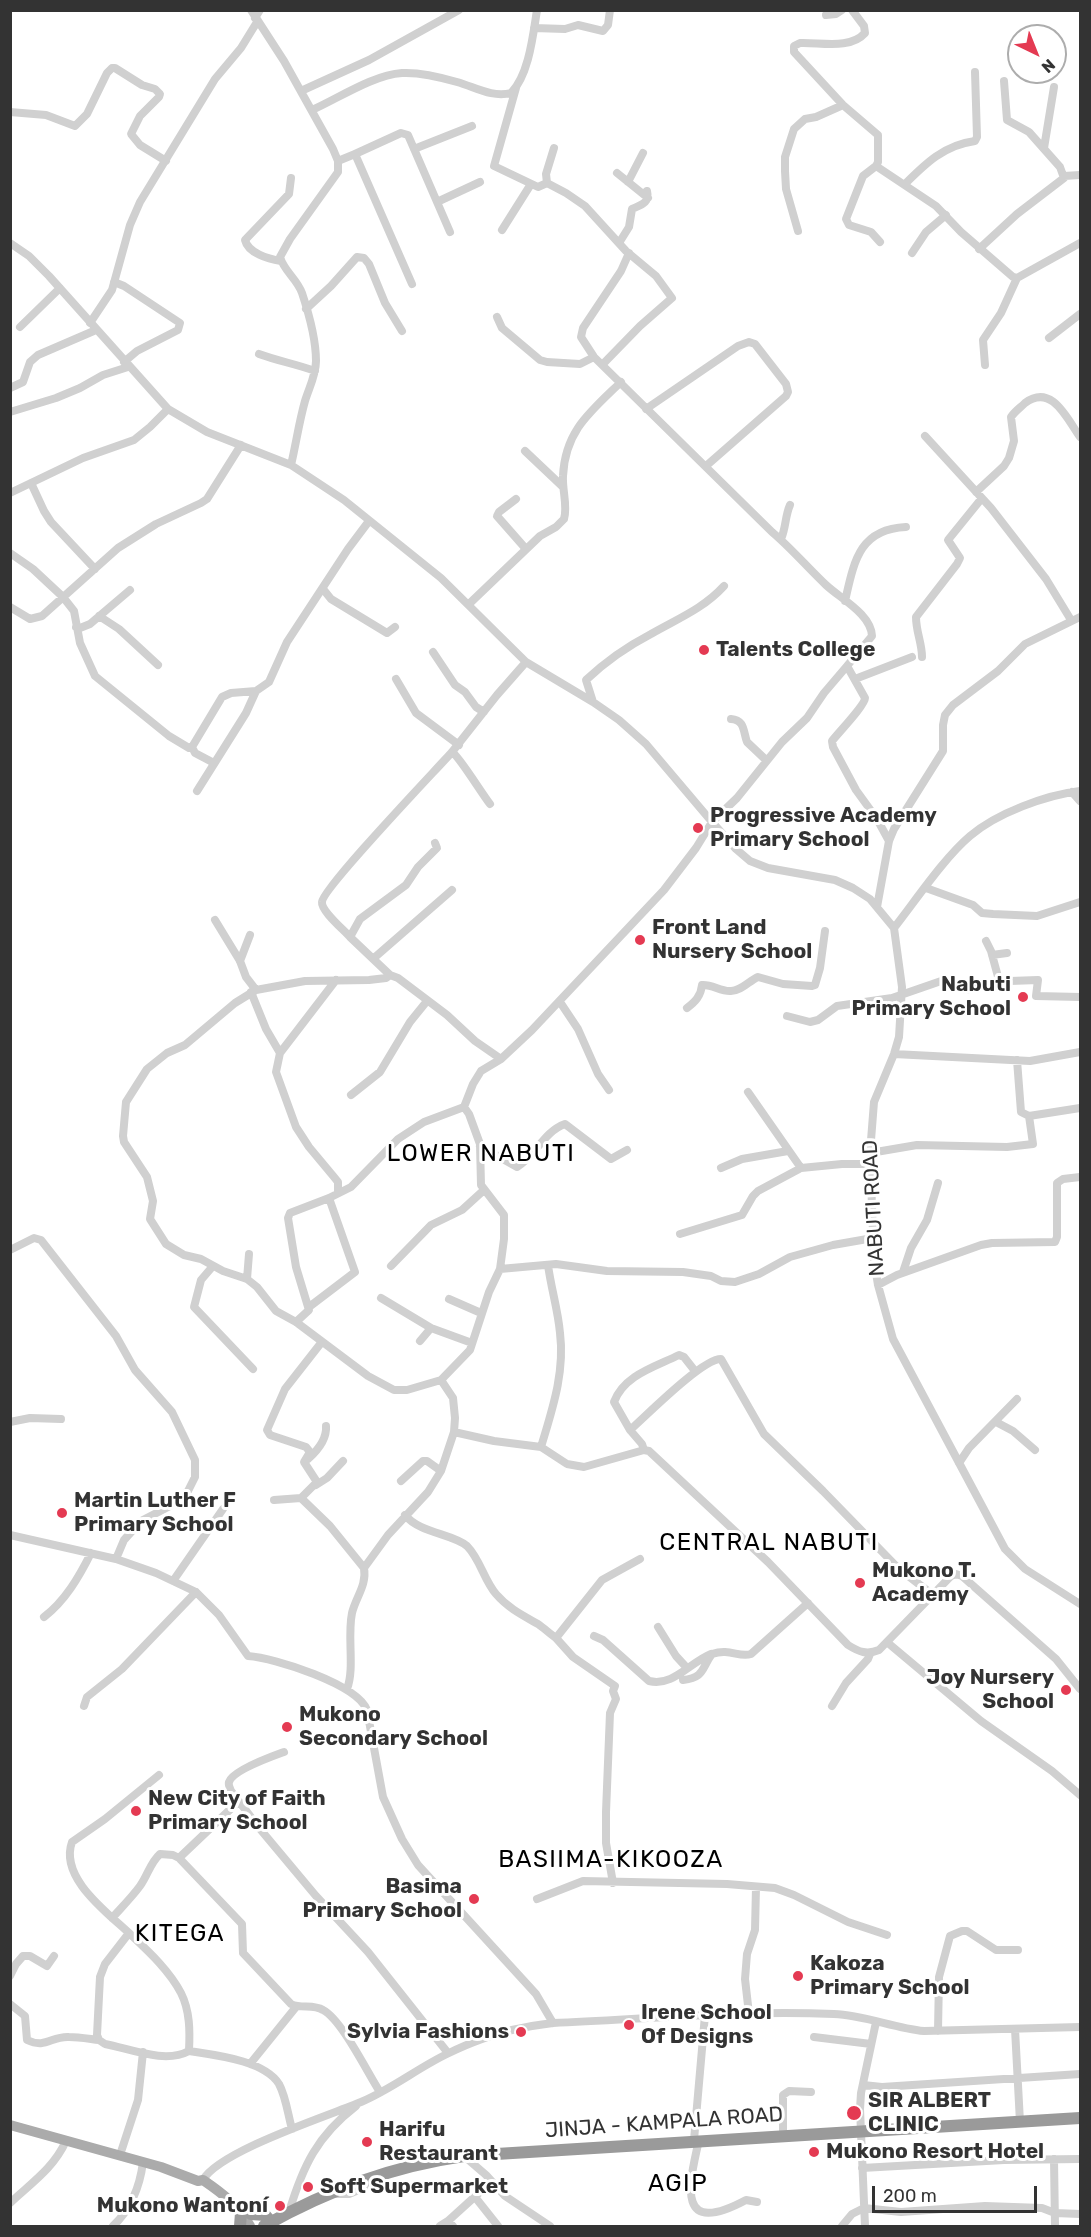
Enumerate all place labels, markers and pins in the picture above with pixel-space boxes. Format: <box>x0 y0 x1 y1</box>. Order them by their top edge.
place label: Talents College <box>716 637 875 663</box>
marker: Talents College <box>697 643 711 657</box>
place label: Progressive Academy Primary School <box>710 803 937 853</box>
marker: Progressive Academy Primary School <box>691 821 705 835</box>
place label: Front Land Nursery School <box>652 915 812 965</box>
marker: Front Land Nursery School <box>633 933 647 947</box>
place label: Nabuti Primary School <box>851 972 1011 1022</box>
marker: Nabuti Primary School <box>1016 990 1030 1004</box>
place label: Martin Luther F Primary School <box>74 1488 236 1538</box>
marker: Martin Luther F Primary School <box>55 1506 69 1520</box>
place label: Mukono T. Academy <box>872 1558 976 1608</box>
marker: Mukono T. Academy <box>853 1576 867 1590</box>
place label: Joy Nursery School <box>926 1665 1054 1715</box>
marker: Joy Nursery School <box>1059 1683 1073 1697</box>
place label: Mukono Secondary School <box>299 1702 488 1752</box>
marker: Mukono Secondary School <box>280 1720 294 1734</box>
place label: New City of Faith Primary School <box>148 1786 326 1836</box>
marker: New City of Faith Primary School <box>129 1804 143 1818</box>
place label: Basima Primary School <box>302 1874 462 1924</box>
marker: Basima Primary School <box>467 1892 481 1906</box>
place label: Kakoza Primary School <box>810 1951 970 2001</box>
marker: Kakoza Primary School <box>791 1969 805 1983</box>
place label: Irene School Of Designs <box>641 2000 772 2050</box>
marker: Irene School Of Designs <box>622 2018 636 2032</box>
place label: Sylvia Fashions <box>347 2019 509 2045</box>
marker: Sylvia Fashions <box>514 2025 528 2039</box>
place label: SIR ALBERT CLINIC <box>868 2088 991 2138</box>
marker: SIR ALBERT CLINIC <box>845 2104 863 2122</box>
place label: Harifu Restaurant <box>379 2117 498 2167</box>
marker: Harifu Restaurant <box>360 2135 374 2149</box>
place label: Mukono Resort Hotel <box>826 2139 1044 2165</box>
marker: Mukono Resort Hotel <box>807 2145 821 2159</box>
place label: Soft Supermarket <box>320 2174 508 2200</box>
marker: Soft Supermarket <box>301 2180 315 2194</box>
place label: Mukono Wantoní <box>97 2193 268 2219</box>
marker: Mukono Wantoní <box>273 2199 287 2213</box>

